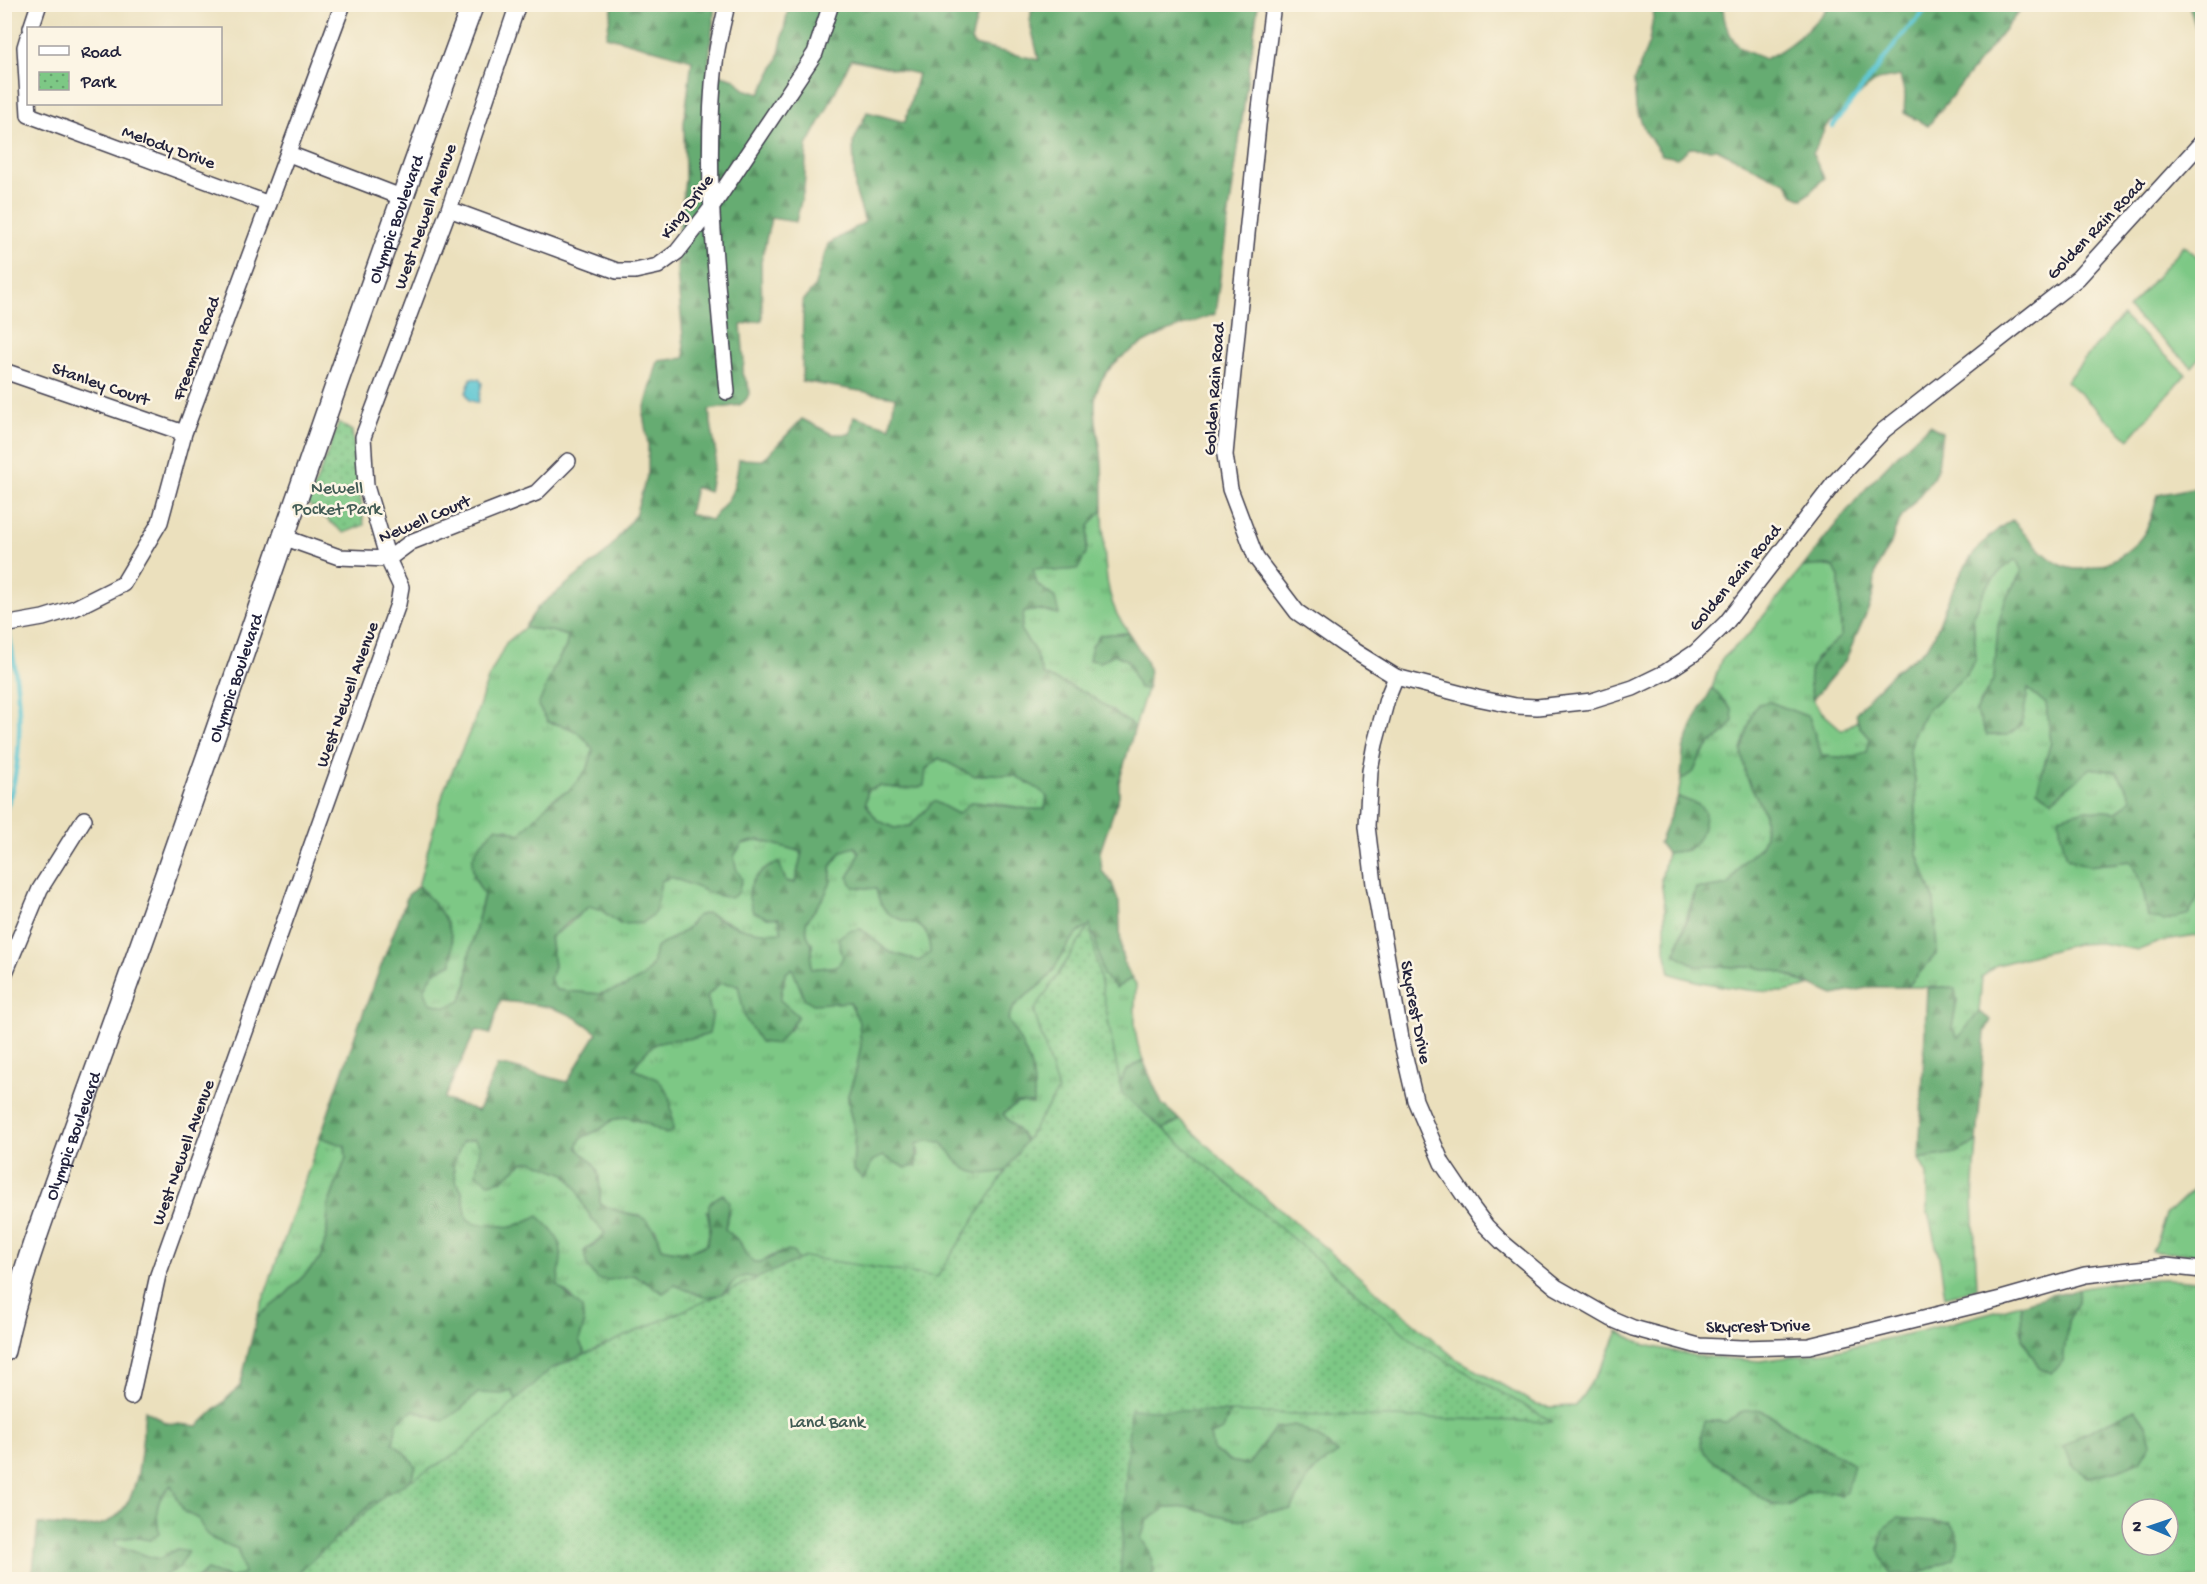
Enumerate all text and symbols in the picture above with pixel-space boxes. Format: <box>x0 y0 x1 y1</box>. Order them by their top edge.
legend <box>27 27 222 105</box>
text: Road <box>81 43 122 64</box>
text: Park <box>80 73 117 94</box>
street label: Melody Drive <box>119 122 218 175</box>
street label: West Newell Avenue <box>390 141 463 293</box>
street label: Olympic Boulevard <box>365 151 430 287</box>
street label: King Drive <box>657 170 720 244</box>
street label: Golden Rain Road <box>2043 174 2151 285</box>
street label: Freeman Road <box>168 293 226 405</box>
street label: Golden Rain Road <box>1200 321 1231 456</box>
street label: Stanley Court <box>49 359 153 412</box>
park label: Newell Pocket Park <box>292 479 383 521</box>
street label: Newell Court <box>376 491 476 549</box>
street label: Golden Rain Road <box>1685 520 1788 636</box>
street label: Olympic Boulevard <box>205 610 270 746</box>
street label: West Newell Avenue <box>312 619 385 771</box>
street label: Skycrest Drive <box>1394 959 1435 1066</box>
street label: Olympic Boulevard <box>42 1068 108 1204</box>
street label: West Newell Avenue <box>148 1077 221 1229</box>
street label: Skycrest Drive <box>1706 1316 1811 1339</box>
park label: Land Bank <box>789 1413 867 1434</box>
north arrow <box>2120 1497 2180 1557</box>
text: N <box>2129 1520 2148 1532</box>

